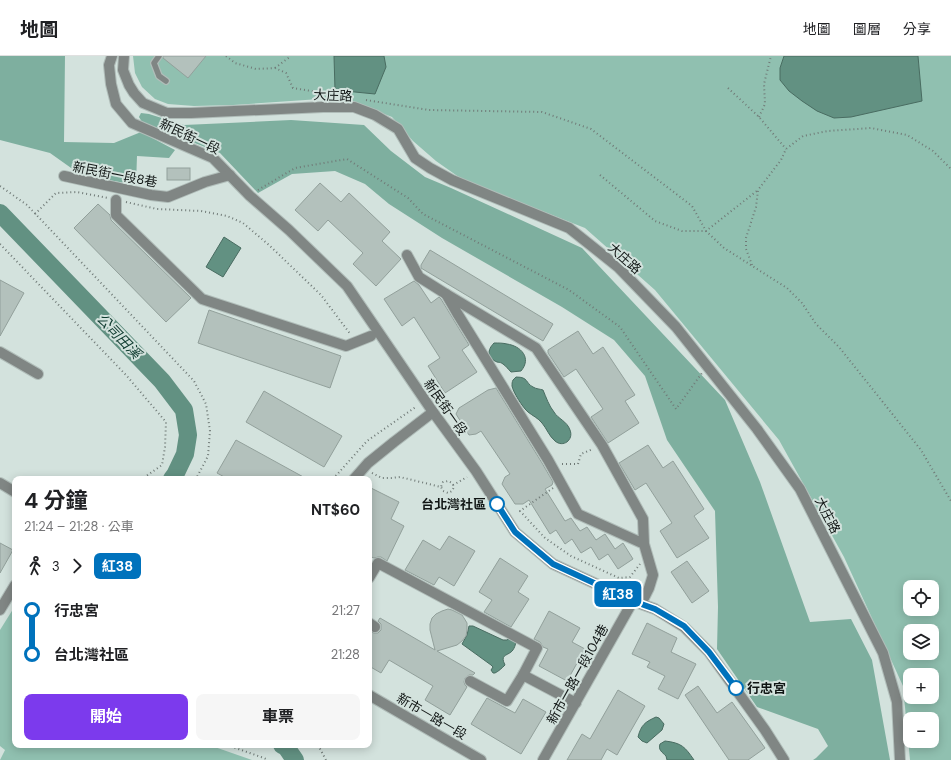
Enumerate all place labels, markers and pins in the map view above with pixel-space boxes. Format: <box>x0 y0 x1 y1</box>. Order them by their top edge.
place label: 台北灣社區 <box>421 496 486 513</box>
marker: 台北灣社區 <box>489 496 505 512</box>
marker: 行忠宮 <box>728 680 744 696</box>
place label: 行忠宮 <box>747 680 786 697</box>

